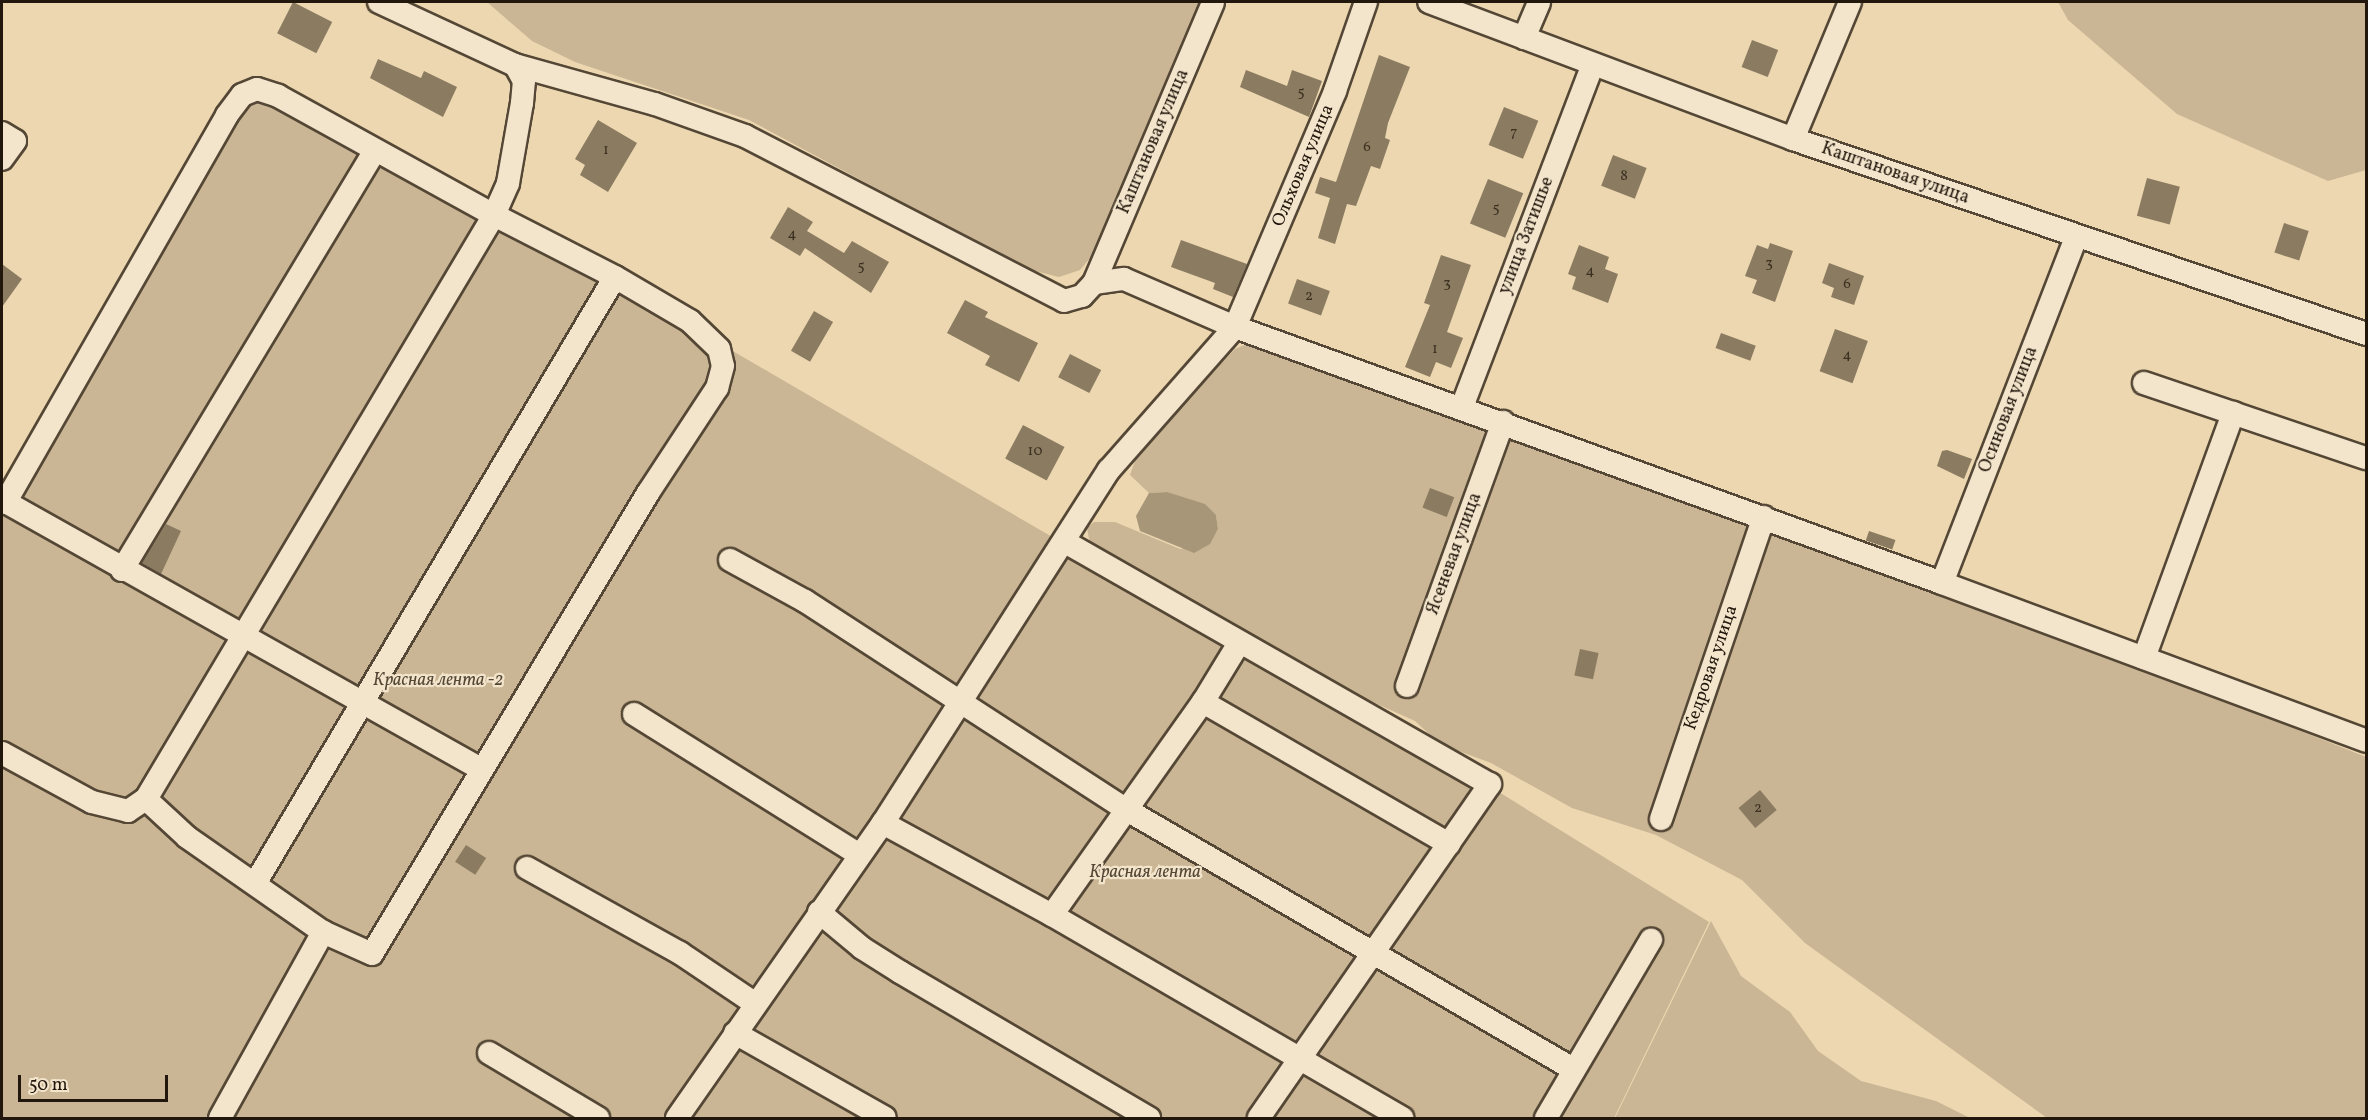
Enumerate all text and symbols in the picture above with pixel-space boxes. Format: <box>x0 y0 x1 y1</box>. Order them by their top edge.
street label: Каштановая улица <box>1114 66 1194 218</box>
house number: 5 <box>1297 84 1305 102</box>
street label: Ольховая улица <box>1268 101 1340 231</box>
house number: 7 <box>1510 124 1518 142</box>
street label: Каштановая улица <box>1818 138 1972 210</box>
house number: 6 <box>1363 139 1371 157</box>
house number: 1 <box>603 142 609 160</box>
house number: 8 <box>1620 168 1628 186</box>
street label: улица Затишье <box>1495 174 1559 298</box>
house number: 5 <box>1492 200 1500 218</box>
house number: 4 <box>788 226 796 244</box>
house number: 3 <box>1765 255 1773 273</box>
house number: 5 <box>857 258 865 276</box>
house number: 4 <box>1586 263 1594 281</box>
house number: 3 <box>1443 275 1451 293</box>
house number: 6 <box>1843 276 1851 294</box>
house number: 2 <box>1305 288 1313 306</box>
house number: 1 <box>1432 341 1438 359</box>
street label: Осиновая улица <box>1975 344 2043 476</box>
house number: 4 <box>1843 347 1851 365</box>
house number: 10 <box>1028 443 1042 461</box>
street label: Ясеневая улица <box>1423 490 1487 618</box>
street label: Кедровая улица <box>1680 602 1744 734</box>
park label: Красная лента -2 <box>373 670 503 692</box>
house number: 2 <box>1754 800 1762 818</box>
park label: Красная лента <box>1089 862 1201 884</box>
scale bar <box>21 1063 171 1101</box>
text: 50 m <box>29 1073 68 1098</box>

